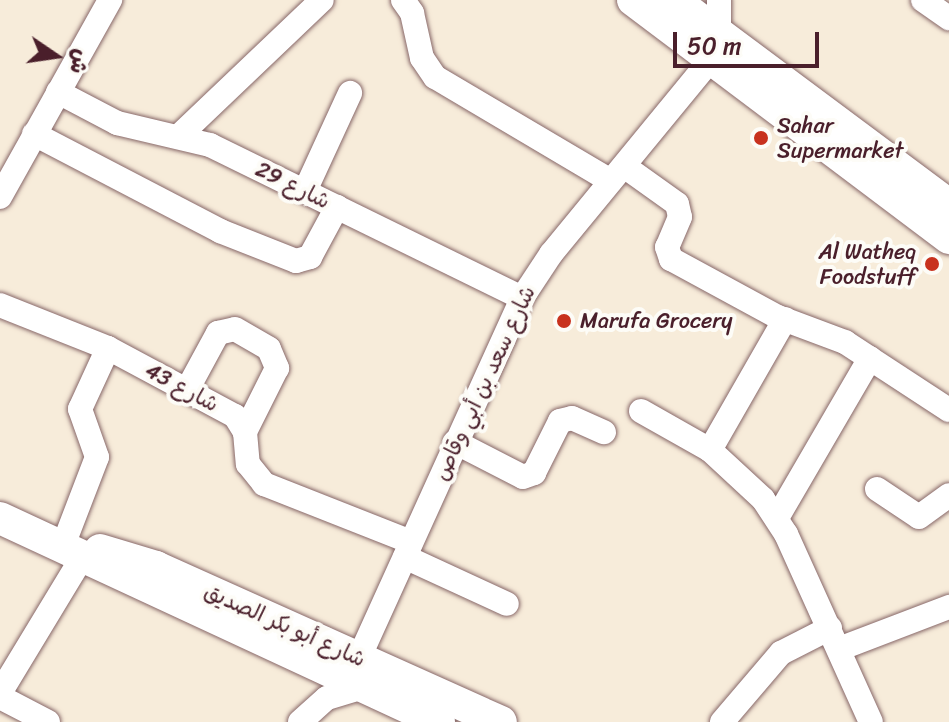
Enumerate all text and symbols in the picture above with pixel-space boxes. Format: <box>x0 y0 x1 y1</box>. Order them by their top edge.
north arrow <box>16 16 96 96</box>
scale bar <box>677 16 823 66</box>
text: 50 m <box>687 25 742 67</box>
text: ش <box>58 45 102 78</box>
place label: Sahar Supermarket <box>777 112 903 164</box>
marker: Sahar Supermarket <box>752 129 770 147</box>
street label: شارع 29 <box>251 156 335 214</box>
place label: Al Watheq Foodstuff <box>818 238 916 290</box>
marker: Al Watheq Foodstuff <box>923 255 941 273</box>
street label: شارع سعد بن أبي وقاص <box>427 281 541 485</box>
place label: Marufa Grocery <box>580 308 733 334</box>
marker: Marufa Grocery <box>555 312 573 330</box>
street label: شارع 43 <box>141 357 223 417</box>
street label: شارع أبو بكر الصديق <box>200 578 370 672</box>

